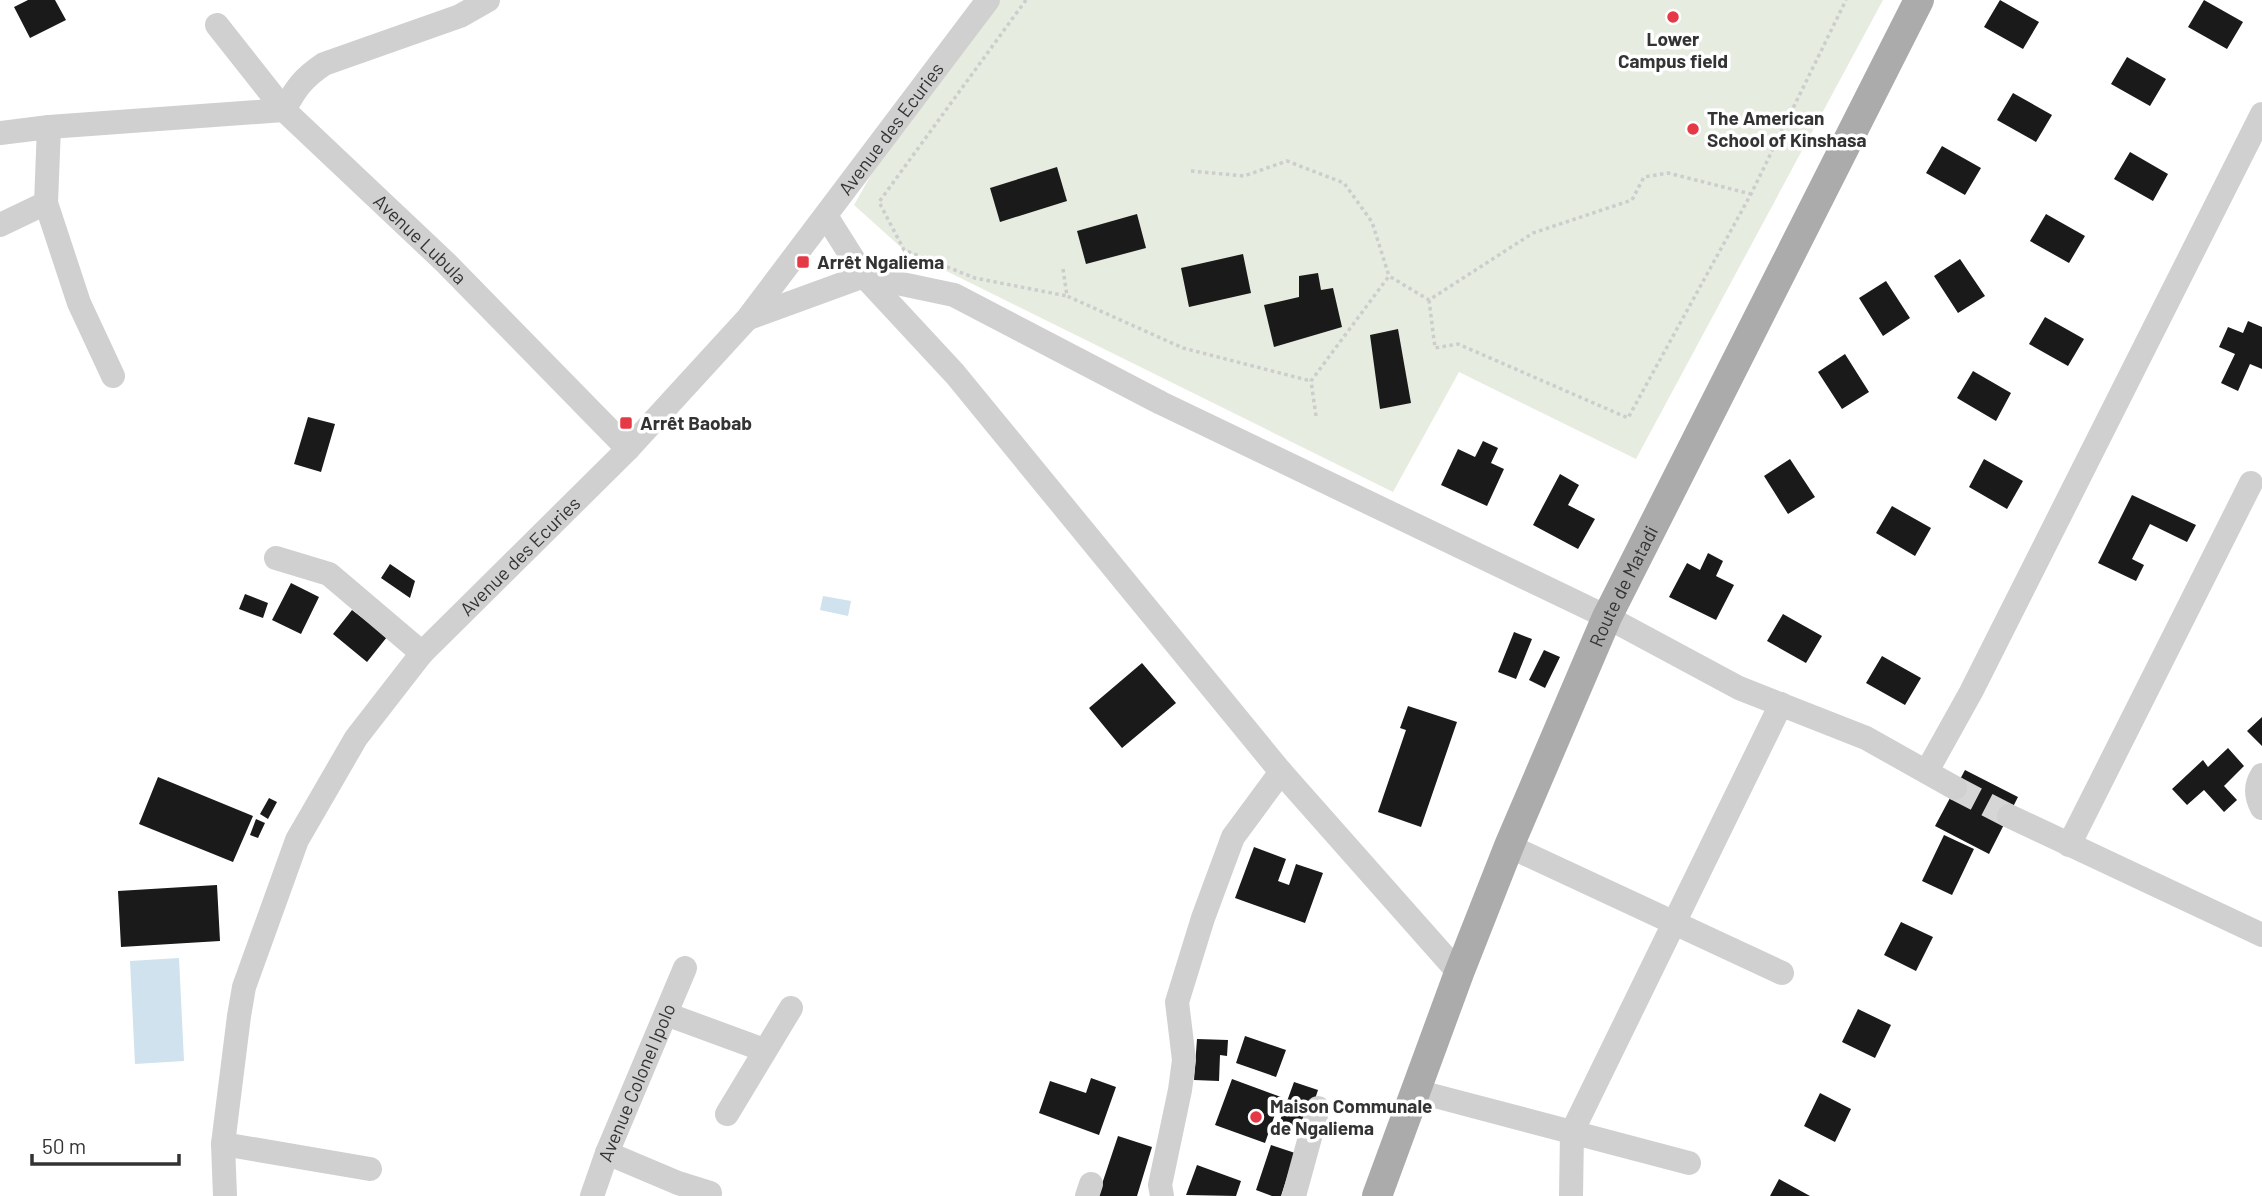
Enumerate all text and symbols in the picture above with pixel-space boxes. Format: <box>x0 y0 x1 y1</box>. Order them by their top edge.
marker: Lower Campus field <box>1665 9 1681 25</box>
place label: Lower Campus field <box>1618 27 1728 72</box>
street label: Avenue des Ecuries <box>833 58 948 199</box>
place label: The American School of Kinshasa <box>1707 106 1867 151</box>
marker: The American School of Kinshasa <box>1685 121 1701 137</box>
street label: Avenue Lubula <box>369 189 472 288</box>
place label: Arrêt Ngaliema <box>817 250 944 273</box>
marker: Arrêt Ngaliema <box>795 254 811 270</box>
place label: Arrêt Baobab <box>640 411 752 434</box>
marker: Arrêt Baobab <box>618 415 634 431</box>
street label: Avenue des Ecuries <box>455 491 585 620</box>
street label: Route de Matadi <box>1584 522 1662 650</box>
street label: Avenue Colonel Ipolo <box>593 1000 680 1165</box>
place label: Maison Communale de Ngaliema <box>1270 1094 1432 1139</box>
marker: Maison Communale de Ngaliema <box>1248 1109 1264 1125</box>
scale bar <box>32 1122 178 1166</box>
text: 50 m <box>42 1133 86 1158</box>

